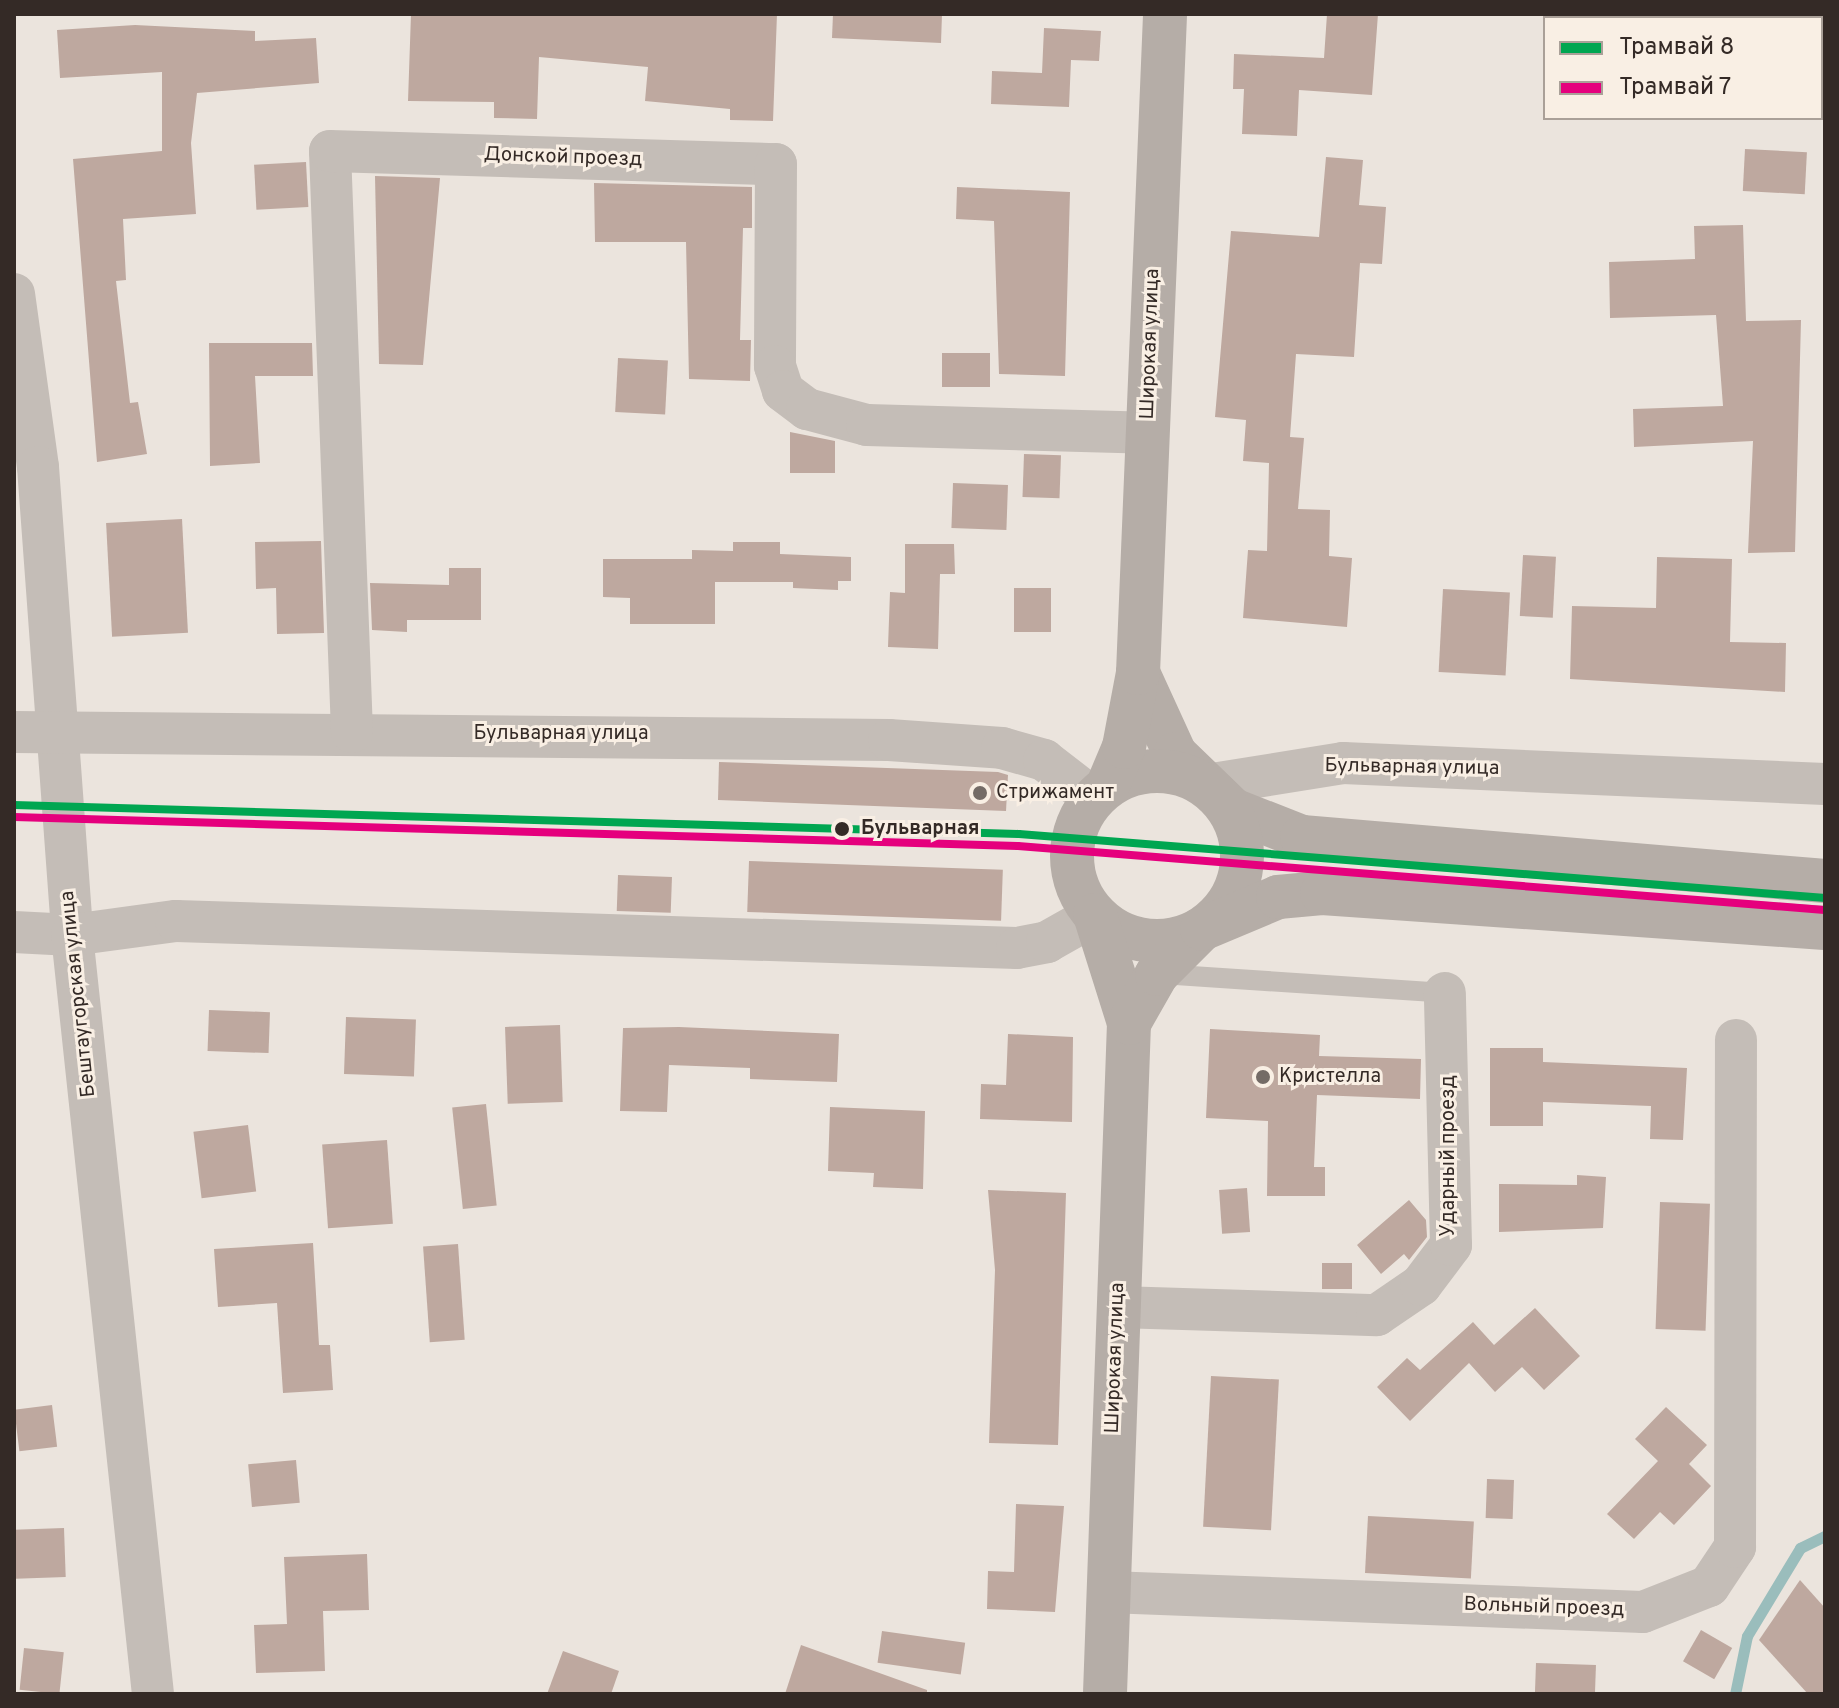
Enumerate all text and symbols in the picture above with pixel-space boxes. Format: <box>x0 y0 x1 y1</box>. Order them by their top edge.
legend <box>1543 16 1823 120</box>
text: Трамвай 8 <box>1619 33 1734 63</box>
text: Трамвай 7 <box>1619 73 1731 103</box>
street label: Донской проезд <box>483 143 643 173</box>
street label: Широкая улица <box>1136 268 1166 420</box>
street label: Бульварная улица <box>474 722 648 746</box>
street label: Бульварная улица <box>1324 754 1500 782</box>
place label: Стрижамент <box>996 781 1114 805</box>
marker: Стрижамент <box>971 784 989 802</box>
marker: Бульварная <box>830 817 854 841</box>
place label: Бульварная <box>861 817 980 841</box>
street label: Бештаугорская улица <box>56 889 102 1099</box>
place label: Кристелла <box>1279 1065 1381 1089</box>
marker: Кристелла <box>1254 1068 1272 1086</box>
street label: Ударный проезд <box>1437 1075 1461 1237</box>
street label: Широкая улица <box>1101 1282 1131 1434</box>
street label: Вольный проезд <box>1463 1593 1625 1623</box>

